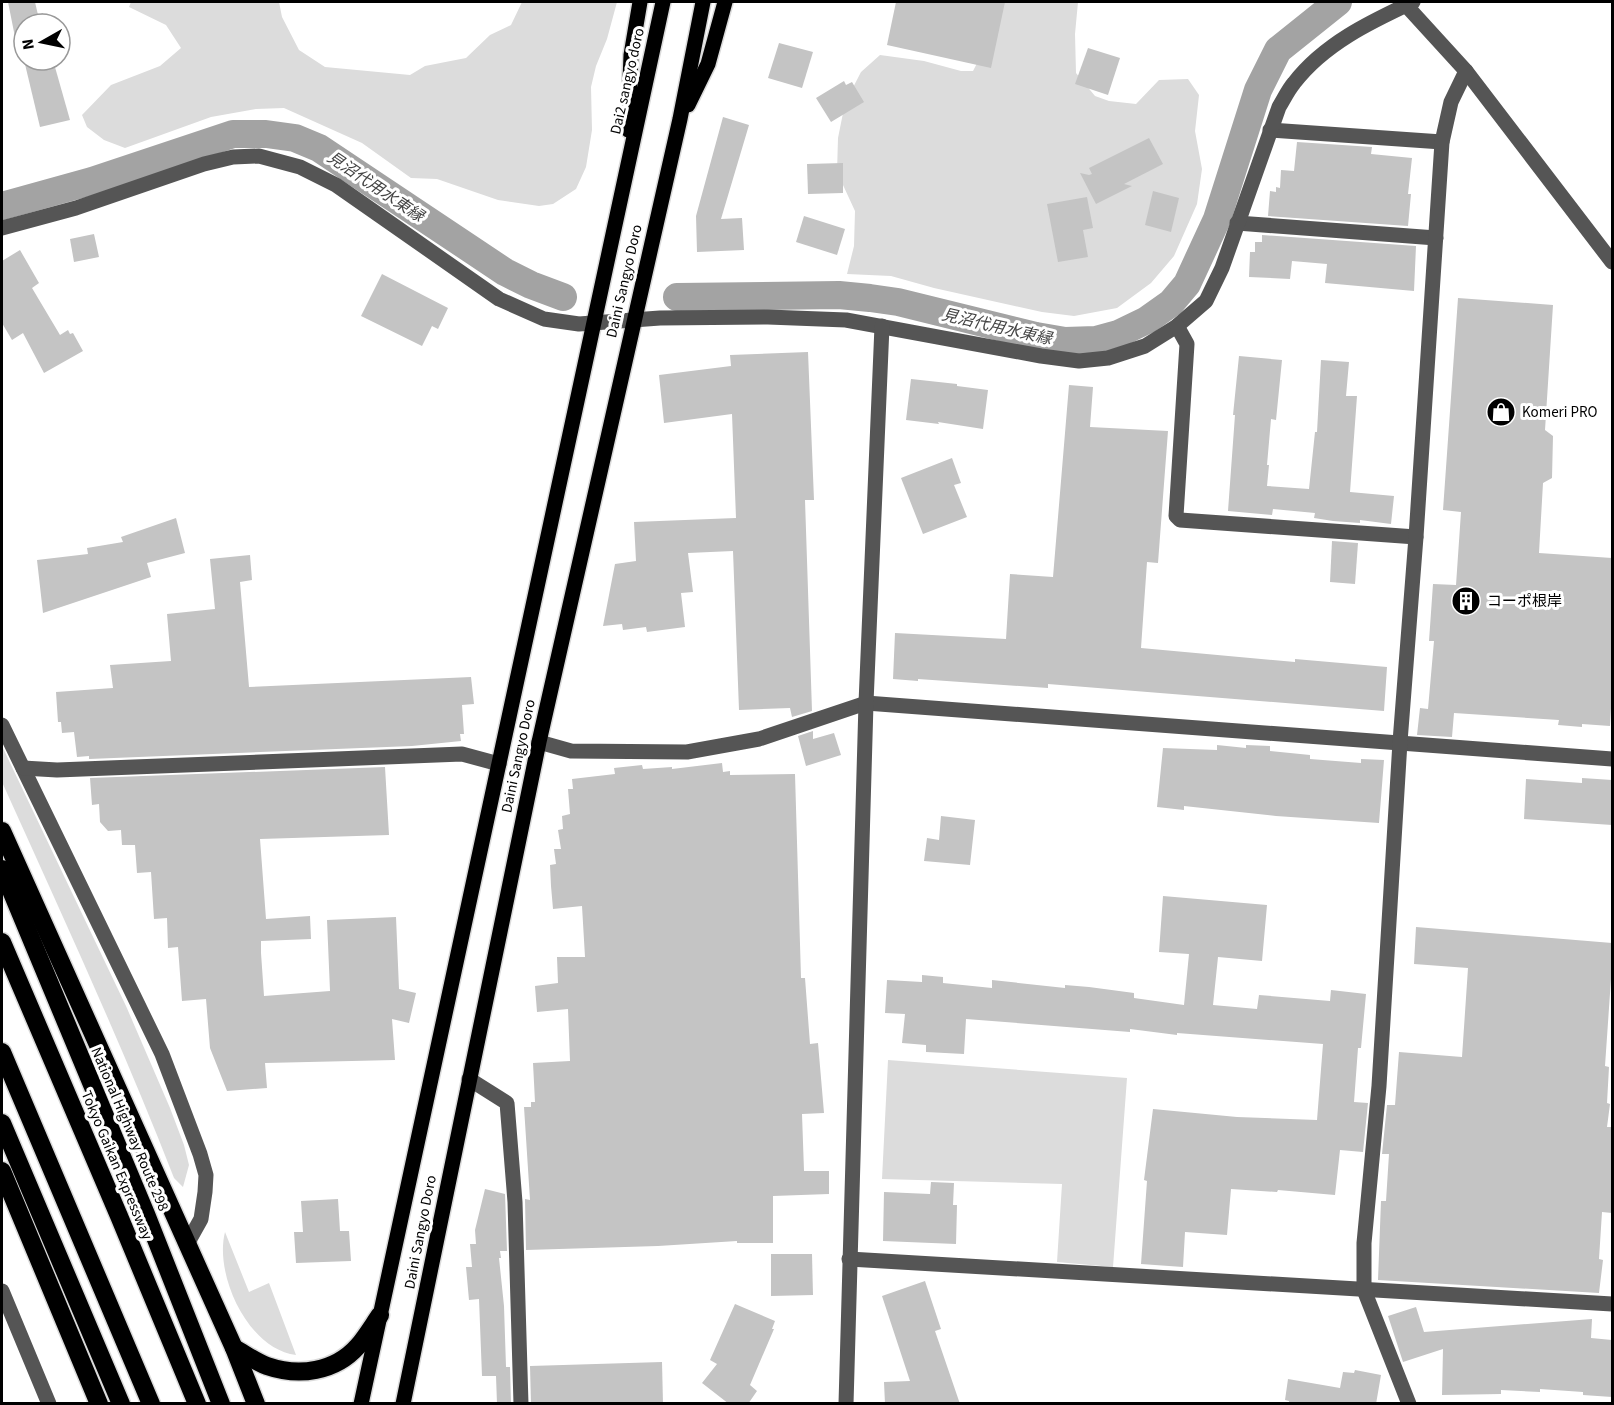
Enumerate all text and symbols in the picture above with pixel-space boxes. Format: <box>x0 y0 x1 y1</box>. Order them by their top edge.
north arrow <box>12 12 72 72</box>
street label: Dai2 sangyo doro <box>605 26 650 136</box>
text: N <box>16 37 40 51</box>
water label: 見沼代用水東縁 <box>323 146 430 228</box>
street label: Daini Sangyo Doro <box>601 222 648 340</box>
water label: 見沼代用水東縁 <box>940 304 1056 351</box>
shop icon: Komeri PRO <box>1485 396 1517 428</box>
place label: Komeri PRO <box>1522 402 1598 423</box>
building icon: コーポ根岸 <box>1450 585 1482 617</box>
place label: コーポ根岸 <box>1487 591 1562 612</box>
street label: Daini Sangyo Doro <box>496 697 541 815</box>
street label: National Highway Route 298 <box>85 1044 174 1214</box>
street label: Tokyo Gaikan Expressway <box>76 1087 157 1243</box>
street label: Daini Sangyo Doro <box>399 1173 442 1291</box>

